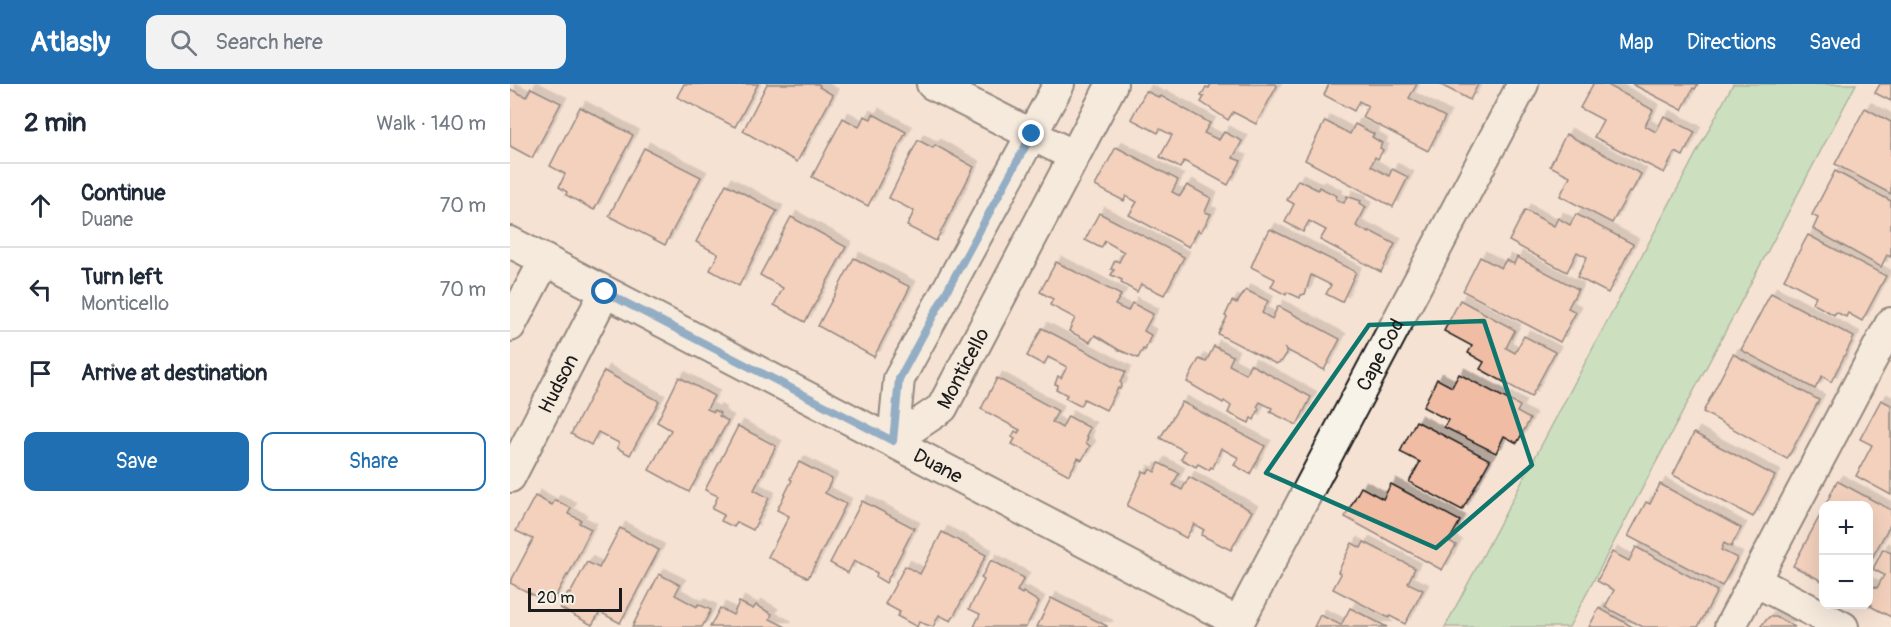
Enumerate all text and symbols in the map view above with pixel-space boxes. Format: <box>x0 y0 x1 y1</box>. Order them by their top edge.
search box <box>146 15 566 69</box>
text: Atlasly <box>30 25 110 60</box>
icon: search <box>167 26 200 59</box>
text: Search here <box>215 28 323 56</box>
text: Map <box>1619 29 1654 56</box>
text: Directions <box>1687 29 1776 56</box>
text: Saved <box>1809 29 1861 56</box>
text: 2 min <box>24 107 86 139</box>
text: Walk · 140 m <box>376 111 486 136</box>
route end <box>1018 120 1044 146</box>
text: Continue <box>81 179 165 207</box>
icon: ahead <box>24 189 57 222</box>
text: 70 m <box>440 193 486 218</box>
text: Duane <box>81 207 133 232</box>
text: Turn left <box>81 263 163 291</box>
icon: left <box>24 273 57 306</box>
text: 70 m <box>440 277 486 302</box>
route start <box>591 278 617 304</box>
text: Monticello <box>81 291 169 316</box>
street label: Cape Cod <box>1351 314 1410 395</box>
street label: Monticello <box>932 323 995 413</box>
street label: Hudson <box>533 350 584 418</box>
icon: arrive <box>24 357 57 390</box>
text: Arrive at destination <box>81 359 267 387</box>
button: Save <box>24 432 249 491</box>
button: Share <box>261 432 486 491</box>
street label: Duane <box>909 443 967 489</box>
map controls <box>1819 501 1873 609</box>
button: + <box>1819 501 1873 555</box>
button: − <box>1819 555 1873 609</box>
scale bar <box>528 585 622 612</box>
text: 20 m <box>537 588 575 608</box>

